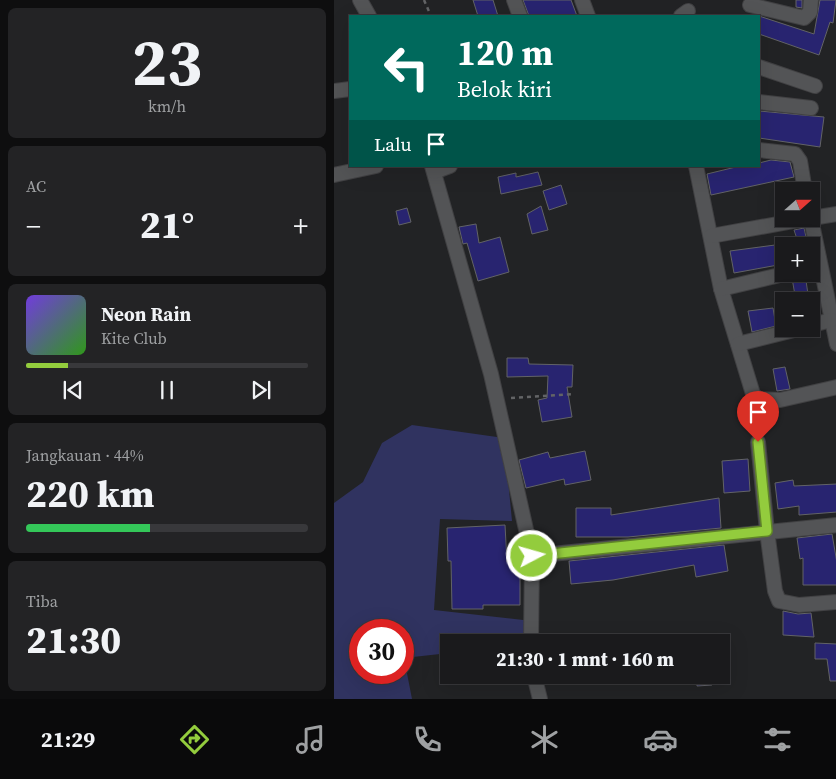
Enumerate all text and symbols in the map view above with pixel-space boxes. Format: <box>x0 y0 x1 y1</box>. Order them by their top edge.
text: 23 <box>132 18 202 107</box>
text: 120 m <box>457 29 553 77</box>
icon: left <box>374 35 439 100</box>
text: Belok kiri <box>457 74 552 104</box>
text: km/h <box>148 95 186 117</box>
icon: arrive <box>422 130 450 158</box>
text: Lalu <box>374 131 412 157</box>
text: AC <box>26 175 46 197</box>
north arrow <box>775 182 820 228</box>
map controls <box>775 182 820 337</box>
text: 21° <box>140 199 194 251</box>
text: − <box>26 207 41 245</box>
text: + <box>293 207 308 245</box>
button: + <box>775 237 820 282</box>
button: − <box>775 292 820 337</box>
text: Neon Rain <box>101 301 191 327</box>
text: Kite Club <box>101 327 167 349</box>
icon: previous <box>59 376 87 404</box>
icon: pause <box>153 376 181 404</box>
icon: next <box>247 376 275 404</box>
pin <box>737 391 779 442</box>
icon: arrive <box>744 398 772 426</box>
text: Jangkauan · 44% <box>26 444 144 466</box>
text: 220 km <box>26 468 154 520</box>
position arrow <box>505 529 557 581</box>
text: Tiba <box>26 590 58 612</box>
text: 21:30 <box>26 614 121 666</box>
speed limit sign: 30 <box>349 619 414 684</box>
text: 21:30 · 1 mnt · 160 m <box>496 646 674 672</box>
icon: directions <box>177 722 212 757</box>
icon: music <box>293 722 328 757</box>
icon: phone <box>410 722 445 757</box>
icon: climate <box>527 722 562 757</box>
icon: car <box>643 722 678 757</box>
icon: filters <box>760 722 795 757</box>
text: 21:29 <box>41 724 95 754</box>

